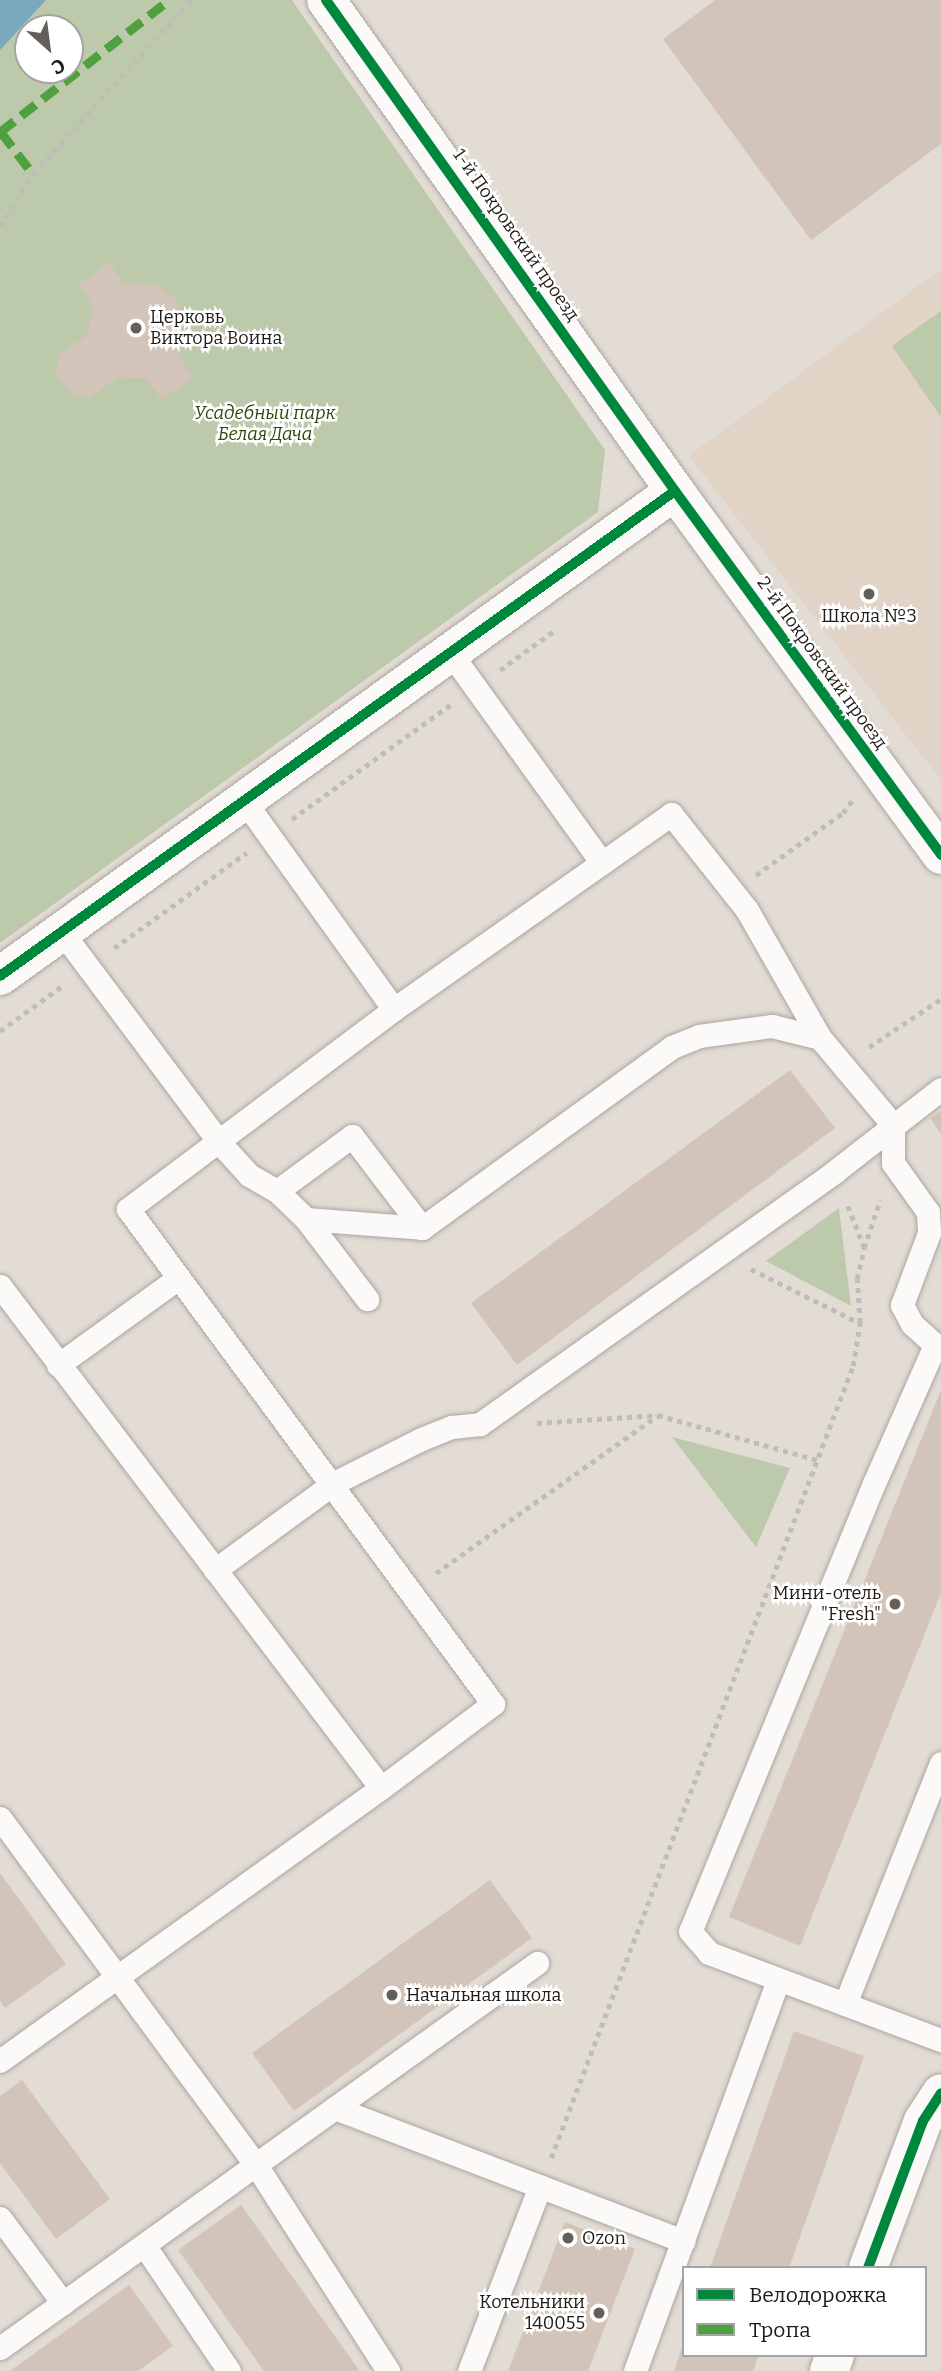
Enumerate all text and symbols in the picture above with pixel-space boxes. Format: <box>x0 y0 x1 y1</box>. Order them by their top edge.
north arrow <box>14 14 84 84</box>
text: С <box>47 53 69 79</box>
street label: 1-й Покровский проезд <box>448 145 584 325</box>
place label: Церковь Виктора Воина <box>150 307 282 350</box>
marker: Церковь Виктора Воина <box>128 320 144 336</box>
park label: Усадебный парк Белая Дача <box>194 403 336 446</box>
street label: 2-й Покровский проезд <box>752 573 892 753</box>
marker: Школа №3 <box>861 586 877 602</box>
place label: Школа №3 <box>821 605 917 627</box>
place label: Мини-отель "Fresh" <box>773 1583 881 1626</box>
marker: Мини-отель "Fresh" <box>887 1596 903 1612</box>
place label: Начальная школа <box>406 1984 561 2006</box>
marker: Начальная школа <box>384 1987 400 2003</box>
place label: Ozon <box>582 2227 626 2249</box>
marker: Ozon <box>560 2230 576 2246</box>
legend <box>682 2266 927 2357</box>
text: Велодорожка <box>749 2282 887 2308</box>
place label: Котельники 140055 <box>479 2292 585 2334</box>
marker: Котельники 140055 <box>591 2305 607 2321</box>
text: Тропа <box>749 2317 811 2343</box>

